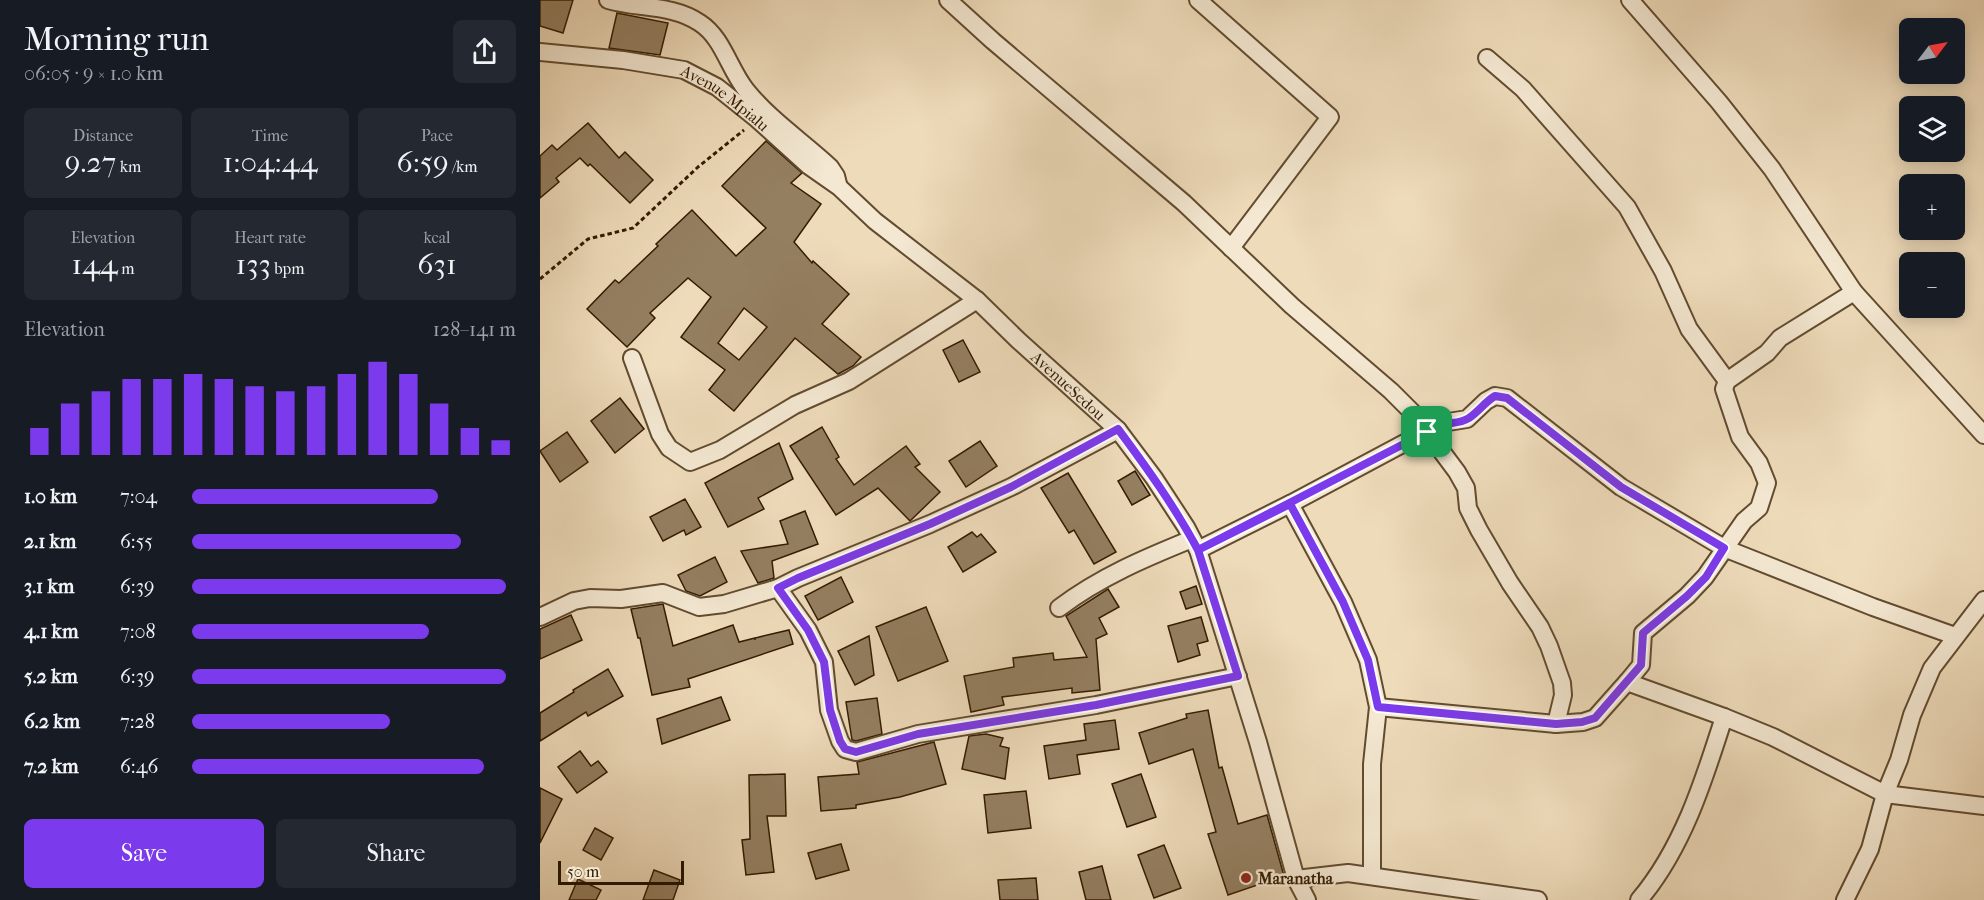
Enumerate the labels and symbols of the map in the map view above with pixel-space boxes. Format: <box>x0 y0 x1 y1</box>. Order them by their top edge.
north arrow <box>1899 18 1965 84</box>
street label: Avenue Mpialu <box>677 60 773 135</box>
street label: AvenueSedou <box>1027 346 1110 424</box>
pin <box>1401 406 1452 457</box>
scale bar <box>558 858 684 886</box>
place label: Maranatha <box>1257 869 1334 888</box>
marker: Maranatha <box>1239 871 1253 885</box>

